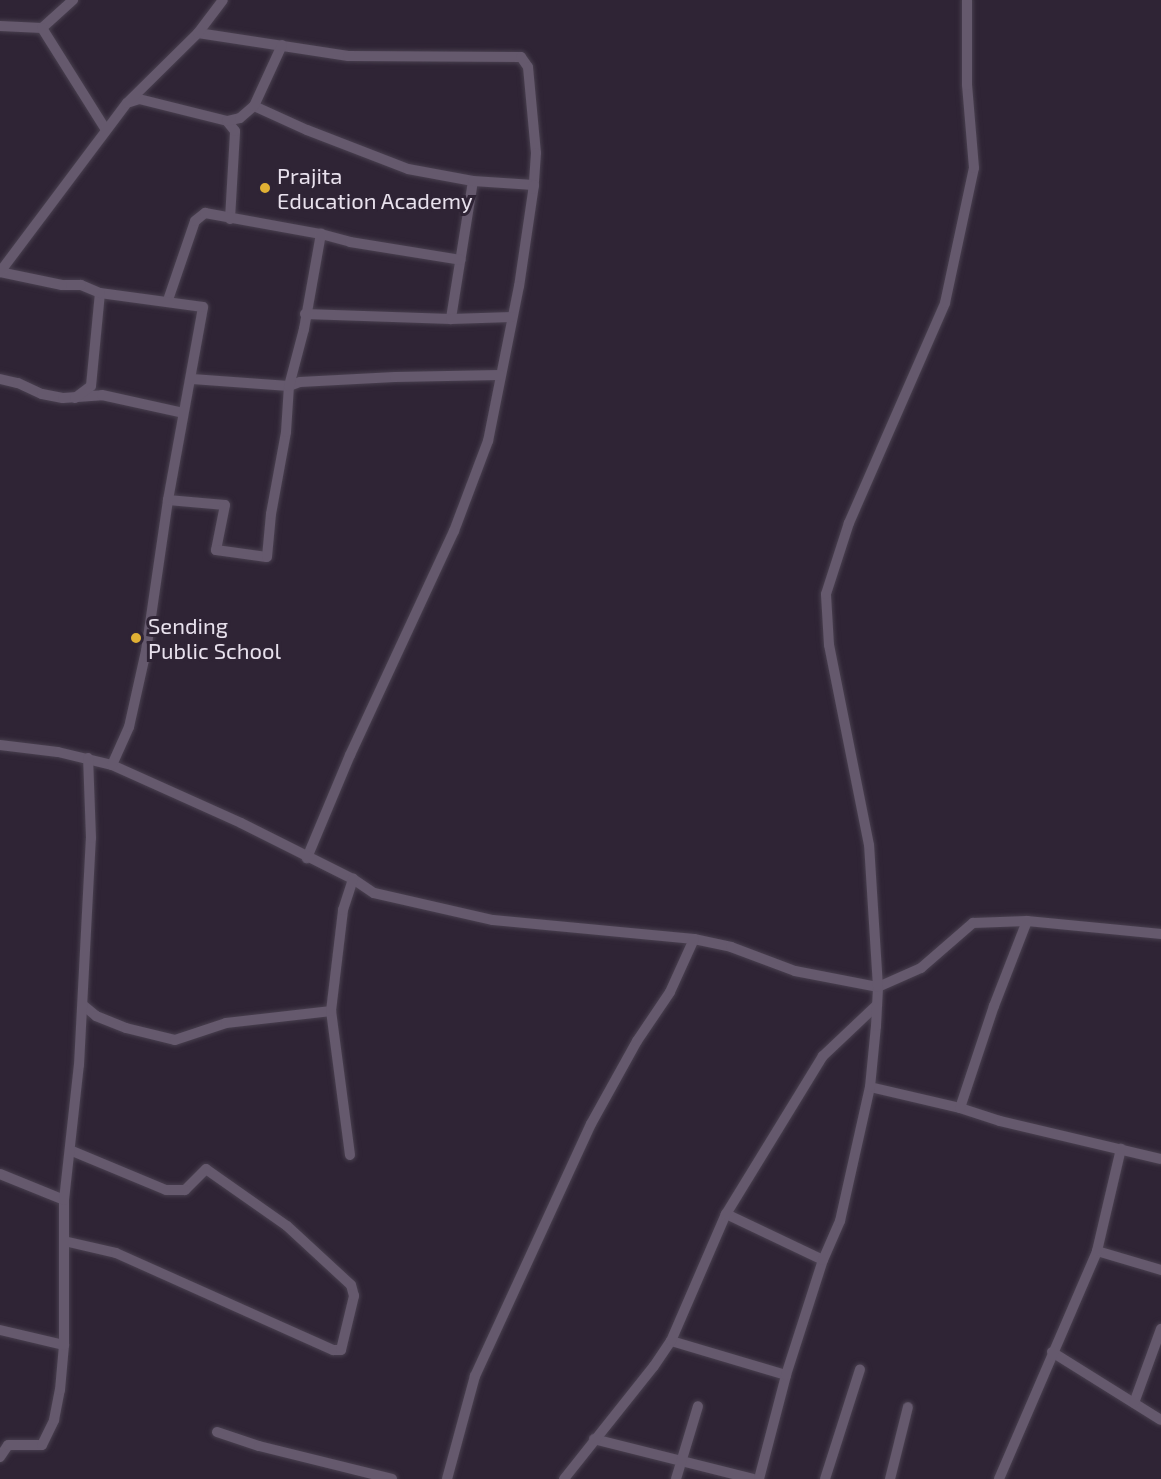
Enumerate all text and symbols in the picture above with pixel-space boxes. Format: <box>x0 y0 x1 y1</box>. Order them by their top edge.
place label: Prajita Education Academy <box>277 162 473 214</box>
marker: Prajita Education Academy <box>258 181 272 195</box>
place label: Sending Public School <box>148 612 281 664</box>
marker: Sending Public School <box>129 631 143 645</box>

